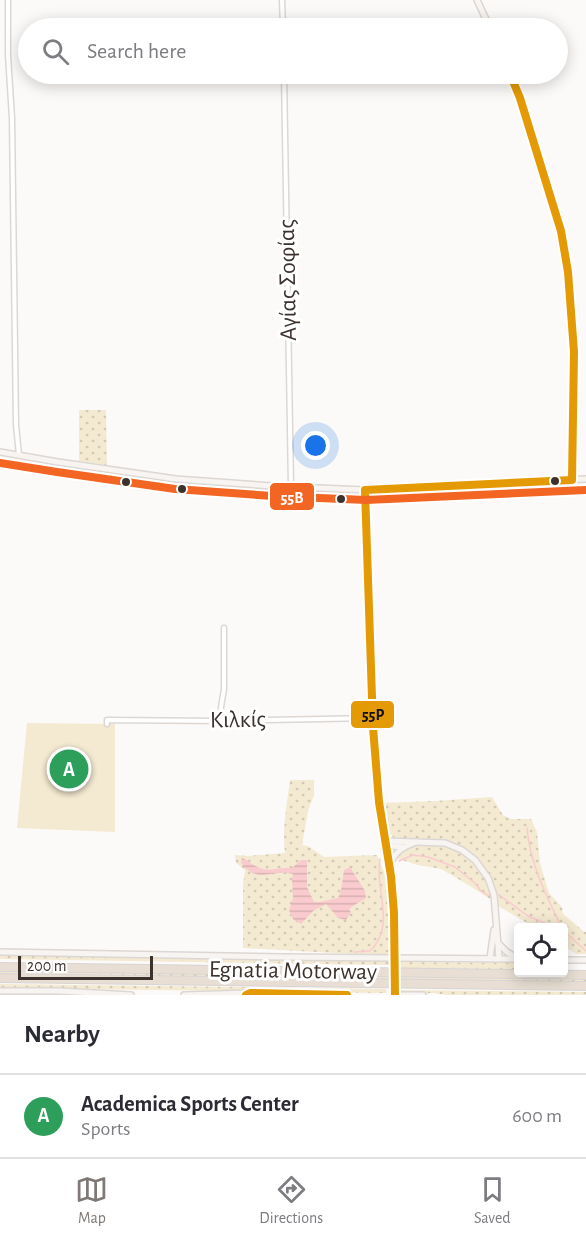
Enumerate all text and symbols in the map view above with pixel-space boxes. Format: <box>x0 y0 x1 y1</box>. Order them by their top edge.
search box <box>18 18 568 84</box>
icon: search <box>39 35 72 68</box>
text: Search here <box>87 40 186 62</box>
street label: Αγίας Σοφίας <box>275 219 301 341</box>
your location <box>301 431 330 460</box>
unlabelled marker <box>549 475 561 487</box>
unlabelled marker <box>120 476 132 488</box>
line badge: 55Β <box>269 482 315 511</box>
unlabelled marker <box>176 483 188 495</box>
text: 55Β <box>280 490 304 506</box>
unlabelled marker <box>335 493 347 505</box>
line badge: 55Ρ <box>350 700 395 729</box>
text: 55Ρ <box>362 707 384 723</box>
street label: Κιλκίς <box>210 708 266 732</box>
pin: A <box>50 746 88 792</box>
map controls <box>514 923 568 977</box>
button: locate <box>514 923 568 977</box>
scale bar <box>18 953 153 980</box>
text: 200 m <box>27 958 67 974</box>
street label: Egnatia Motorway <box>209 958 377 984</box>
text: Nearby <box>24 1021 100 1047</box>
text: Academica Sports Center <box>81 1093 299 1115</box>
text: A <box>38 1106 50 1126</box>
text: 600 m <box>512 1106 562 1126</box>
text: Sports <box>81 1119 130 1139</box>
tab: Map <box>75 1173 108 1228</box>
tab: Directions <box>259 1173 323 1228</box>
tab: Saved <box>474 1173 511 1228</box>

